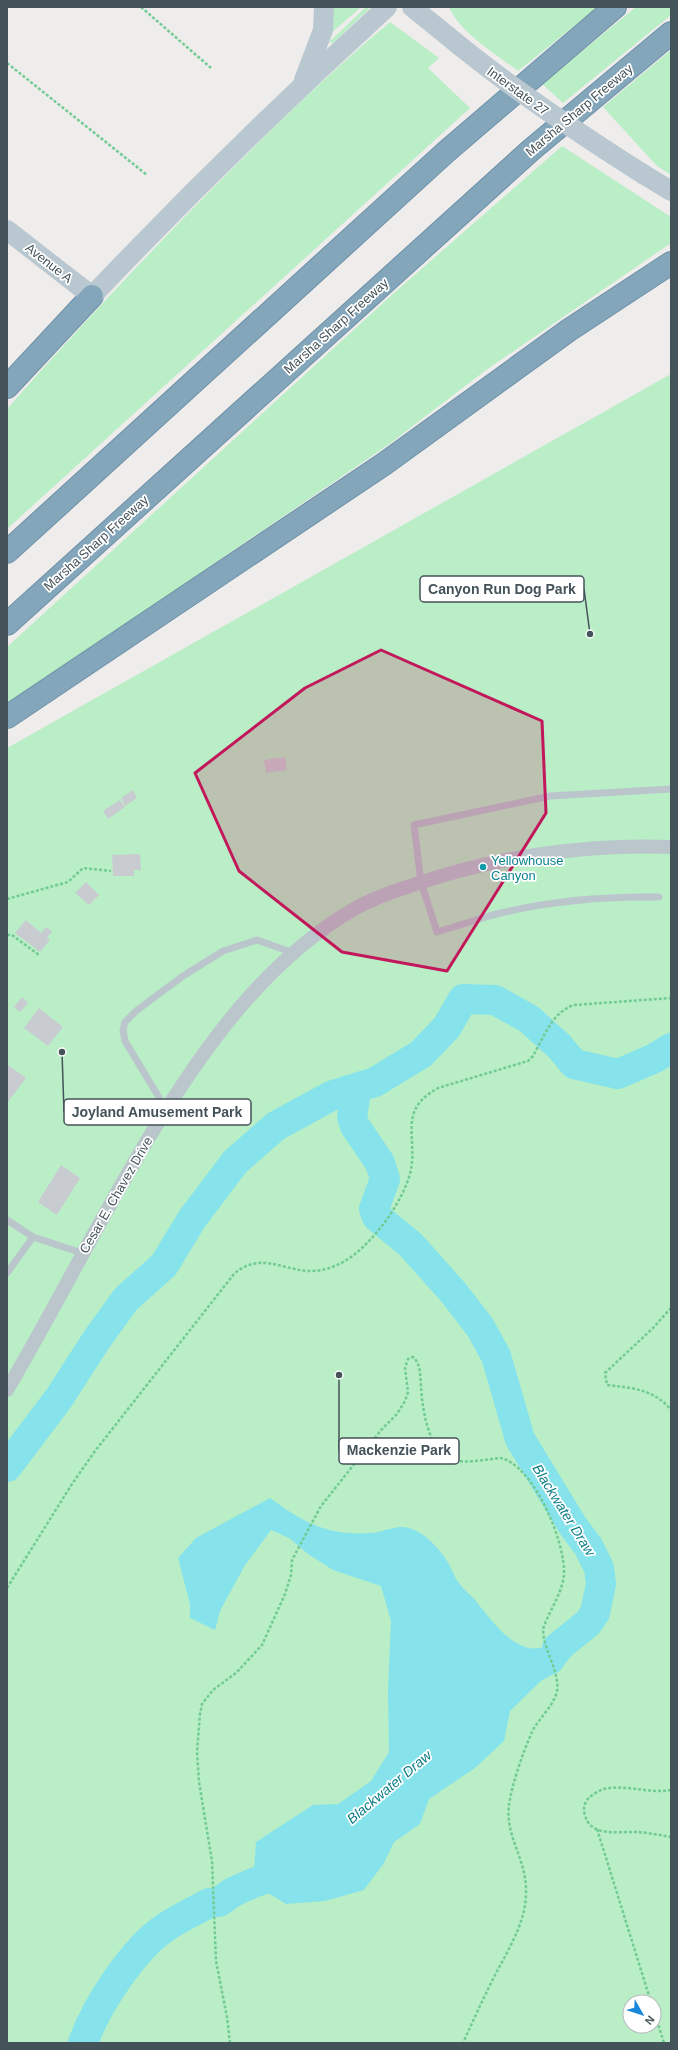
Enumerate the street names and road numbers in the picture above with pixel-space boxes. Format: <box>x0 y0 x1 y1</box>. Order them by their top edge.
street label: Marsha Sharp Freeway <box>522 61 636 159</box>
street label: Interstate 27 <box>484 64 552 118</box>
street label: Avenue A <box>23 240 76 286</box>
street label: Marsha Sharp Freeway <box>281 275 392 377</box>
street label: Marsha Sharp Freeway <box>41 492 152 594</box>
street label: Cesar E. Chavez Drive <box>76 1134 156 1256</box>

